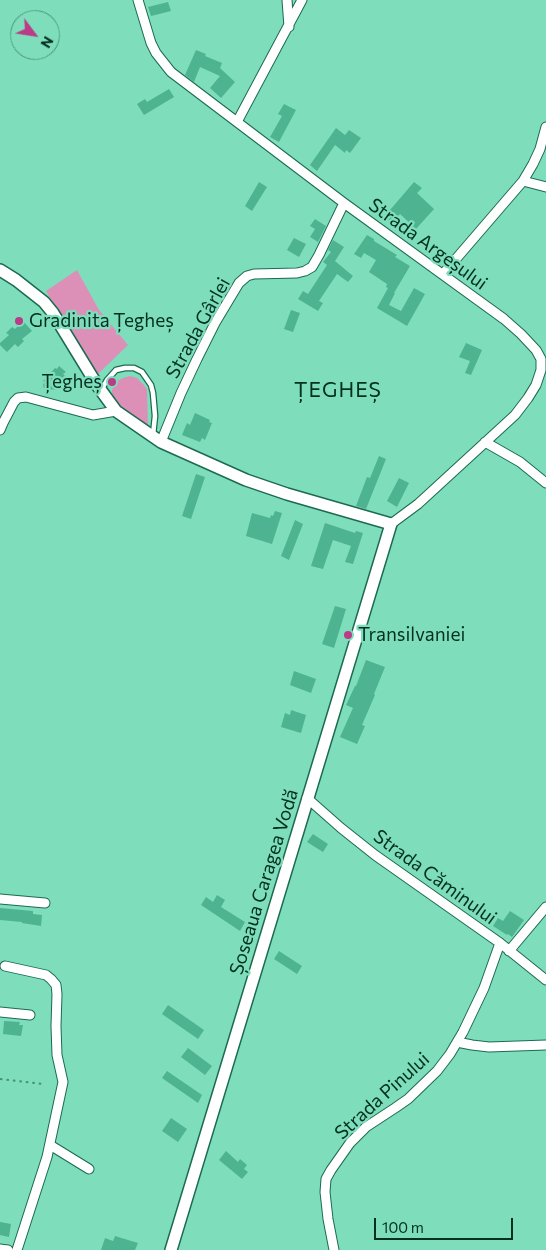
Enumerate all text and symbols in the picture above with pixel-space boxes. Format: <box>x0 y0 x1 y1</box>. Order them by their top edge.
north arrow <box>10 10 60 60</box>
text: N <box>37 34 57 51</box>
street label: Strada Argeșului <box>364 193 492 295</box>
street label: Strada Gârlei <box>161 274 235 382</box>
place label: Gradinita Țegheș <box>29 310 174 332</box>
marker: Gradinita Țegheș <box>13 315 25 327</box>
place label: Țegheș <box>41 371 102 393</box>
marker: Țegheș <box>106 376 118 388</box>
district label: ȚEGHEȘ <box>293 377 383 403</box>
place label: Transilvaniei <box>358 624 465 646</box>
marker: Transilvaniei <box>342 629 354 641</box>
street label: Șoseaua Caragea Vodă <box>225 786 303 978</box>
street label: Strada Căminului <box>369 825 501 929</box>
street label: Strada Pinului <box>330 1048 434 1144</box>
scale bar <box>376 1208 515 1240</box>
text: 100 m <box>382 1218 424 1236</box>

